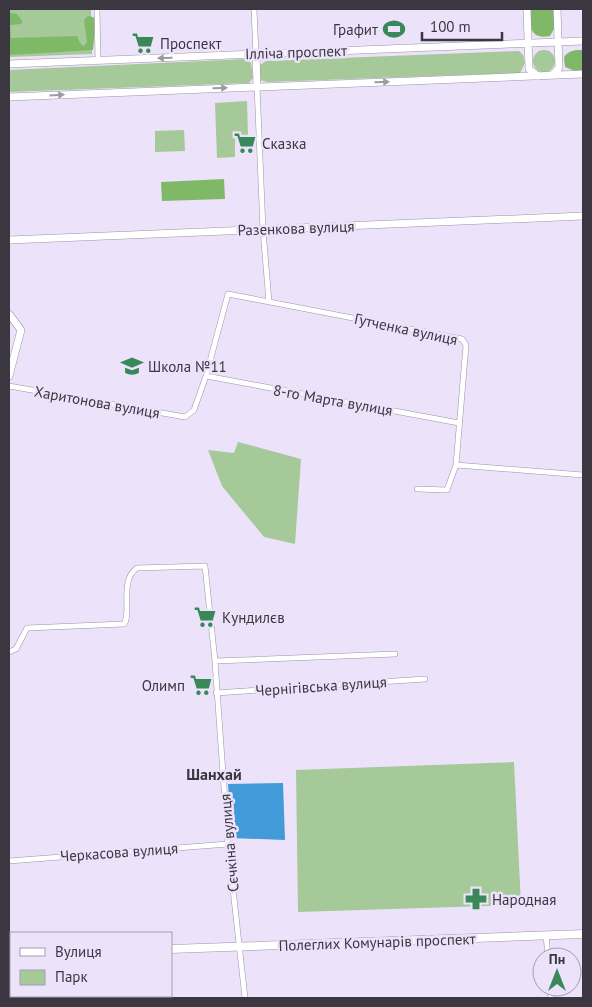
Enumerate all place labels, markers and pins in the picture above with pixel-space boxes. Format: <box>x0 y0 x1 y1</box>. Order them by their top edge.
sports icon: Графит <box>381 16 407 42</box>
place label: Графит <box>333 20 378 39</box>
supermarket icon: Проспект <box>130 30 156 56</box>
place label: Проспект <box>160 34 222 53</box>
supermarket icon: Сказка <box>232 130 258 156</box>
place label: Сказка <box>262 134 306 153</box>
school or university icon: Школа №11 <box>119 353 145 379</box>
place label: Школа №11 <box>148 357 227 376</box>
supermarket icon: Кундилєв <box>192 604 218 630</box>
place label: Кундилєв <box>222 608 285 627</box>
supermarket icon: Олимп <box>188 672 214 698</box>
place label: Олимп <box>142 676 185 695</box>
pharmacy icon: Народная <box>463 886 489 912</box>
place label: Народная <box>492 890 556 909</box>

